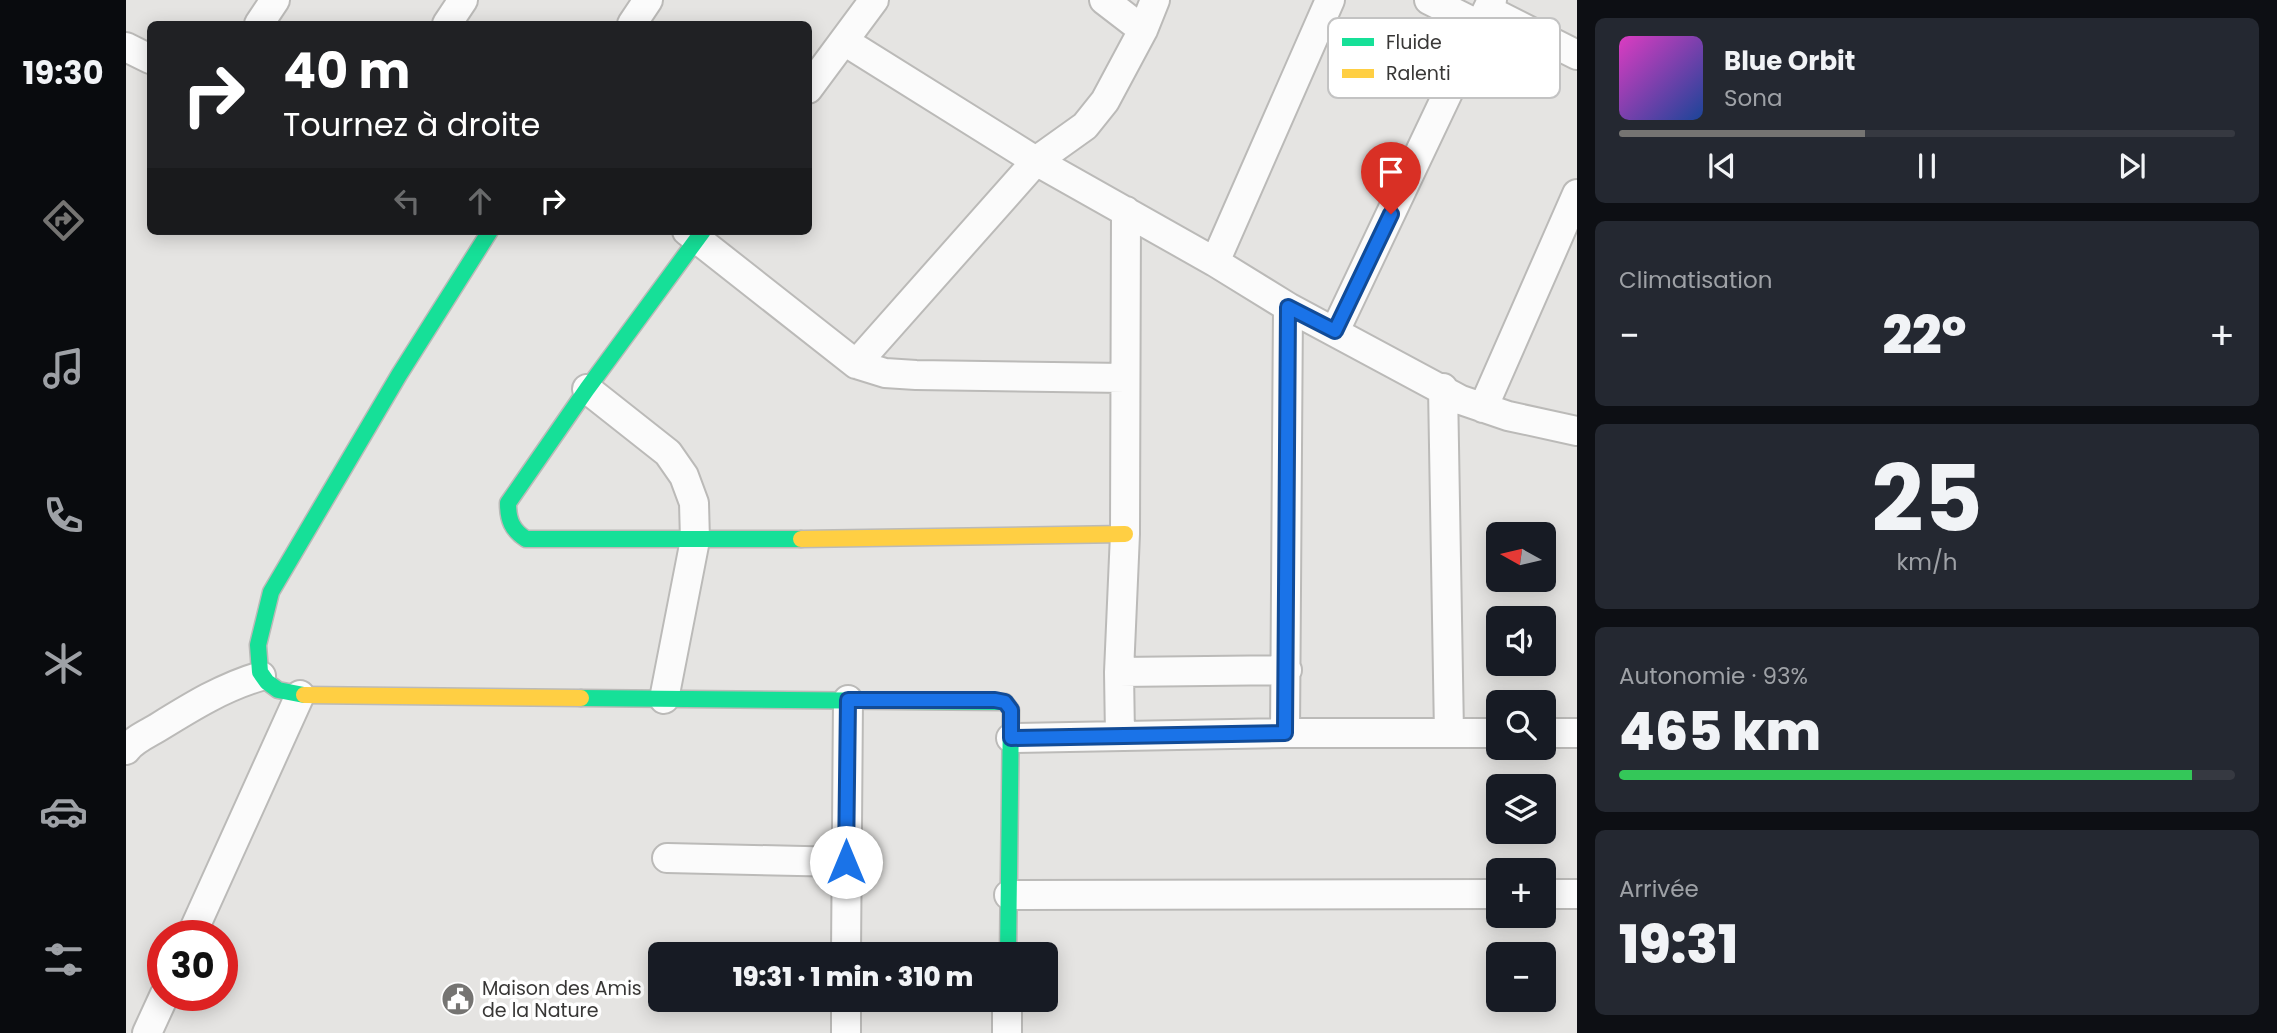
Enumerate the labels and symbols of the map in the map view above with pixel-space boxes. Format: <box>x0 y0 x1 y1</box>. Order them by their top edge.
legend <box>1328 18 1560 98</box>
text: Fluide <box>1386 29 1442 56</box>
text: Ralenti <box>1386 60 1451 87</box>
pin <box>1361 142 1421 214</box>
north arrow <box>1486 522 1556 592</box>
position arrow <box>809 825 883 899</box>
speed limit sign: 30 <box>147 920 238 1011</box>
place label: Maison des Amis de la Nature <box>482 975 642 1024</box>
public building icon: Maison des Amis de la Nature <box>439 980 477 1018</box>

